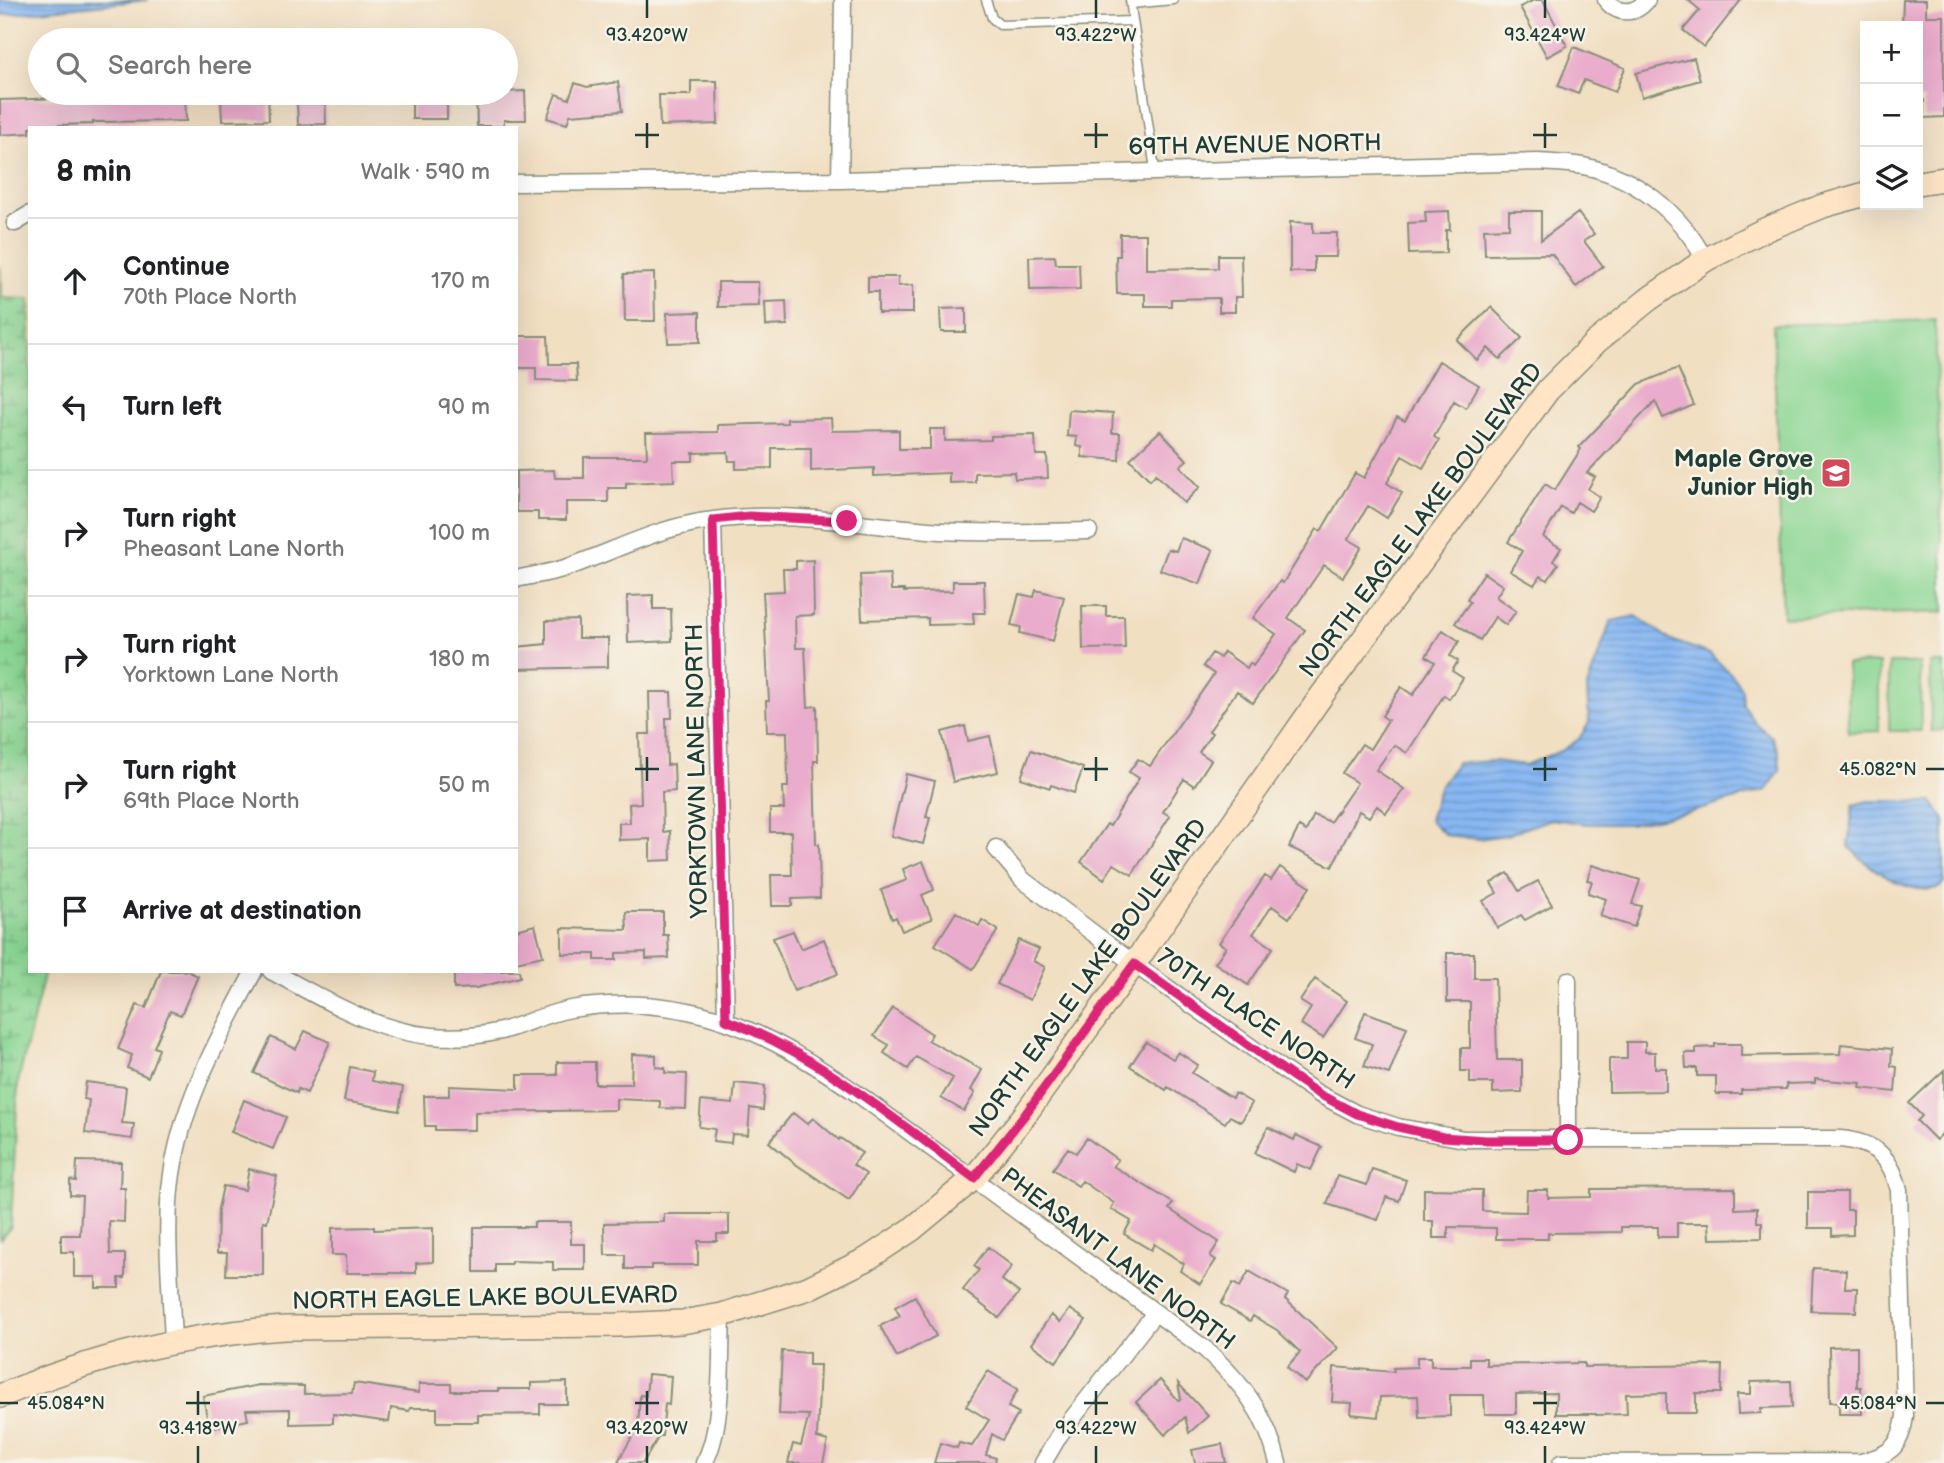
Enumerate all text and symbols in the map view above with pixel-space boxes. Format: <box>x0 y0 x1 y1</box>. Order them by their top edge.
map controls <box>1860 21 1923 210</box>
button: + <box>1860 21 1923 84</box>
text: 93.420°W <box>606 25 689 46</box>
text: 93.422°W <box>1055 25 1137 46</box>
text: 93.424°W <box>1504 25 1586 46</box>
search box <box>28 28 518 105</box>
icon: search <box>52 48 90 86</box>
text: Search here <box>108 51 252 82</box>
button: − <box>1860 84 1923 147</box>
street label: 69TH AVENUE NORTH <box>1128 128 1382 162</box>
button: layers <box>1860 147 1923 210</box>
text: 8 min <box>56 154 132 190</box>
text: Walk · 590 m <box>361 158 490 186</box>
text: Continue <box>123 252 230 283</box>
icon: ahead <box>56 262 94 300</box>
text: 170 m <box>431 267 490 295</box>
text: 70th Place North <box>123 283 297 311</box>
street label: NORTH EAGLE LAKE BOULEVARD <box>1293 357 1549 683</box>
icon: left <box>56 388 94 426</box>
text: Turn left <box>123 392 222 423</box>
text: 90 m <box>438 393 490 421</box>
place label: Maple Grove Junior High <box>1674 445 1813 502</box>
school or university icon: Maple Grove Junior High <box>1819 456 1853 490</box>
text: Turn right <box>123 504 236 535</box>
route end <box>831 505 862 536</box>
icon: right <box>56 514 94 552</box>
text: 100 m <box>429 519 490 547</box>
text: Pheasant Lane North <box>123 535 345 563</box>
street label: YORKTOWN LANE NORTH <box>680 623 714 920</box>
text: Turn right <box>123 630 236 661</box>
icon: right <box>56 640 94 678</box>
text: 180 m <box>429 645 490 673</box>
text: Yorktown Lane North <box>123 661 339 689</box>
text: Turn right <box>123 756 236 787</box>
text: 45.082°N <box>1839 759 1917 780</box>
icon: right <box>56 766 94 804</box>
text: 50 m <box>438 771 490 799</box>
text: 69th Place North <box>123 787 300 815</box>
street label: NORTH EAGLE LAKE BOULEVARD <box>963 813 1213 1143</box>
icon: arrive <box>56 892 94 930</box>
text: Arrive at destination <box>123 896 362 927</box>
street label: 70TH PLACE NORTH <box>1152 942 1360 1096</box>
route start <box>1552 1124 1583 1155</box>
street label: PHEASANT LANE NORTH <box>995 1162 1241 1356</box>
street label: NORTH EAGLE LAKE BOULEVARD <box>292 1280 678 1316</box>
text: 45.084°N <box>27 1393 105 1414</box>
text: 45.084°N <box>1839 1393 1917 1414</box>
text: 93.418°W <box>159 1418 238 1439</box>
text: 93.420°W <box>606 1418 689 1439</box>
text: 93.422°W <box>1055 1418 1137 1439</box>
text: 93.424°W <box>1504 1418 1586 1439</box>

